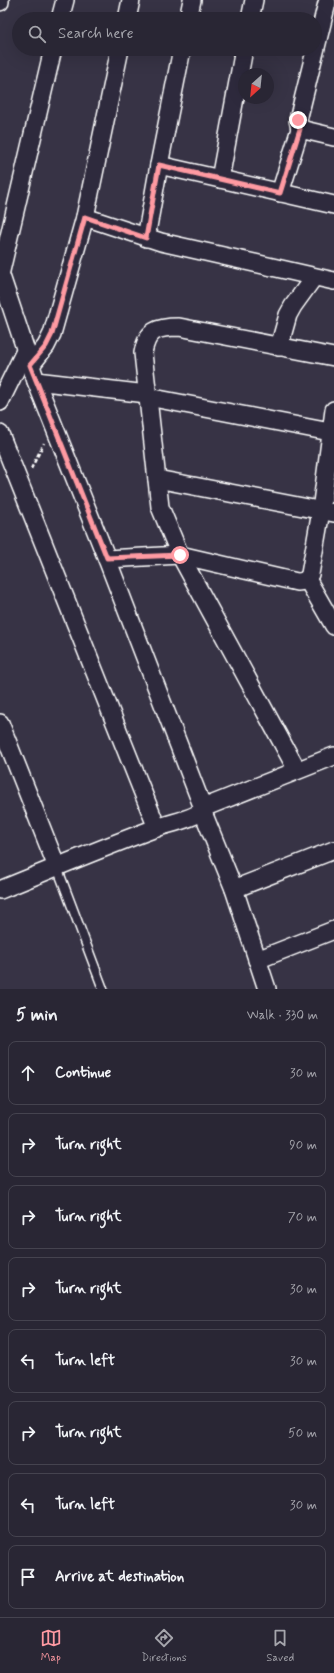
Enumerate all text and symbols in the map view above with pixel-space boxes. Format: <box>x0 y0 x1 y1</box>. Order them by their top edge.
search box <box>12 12 322 56</box>
icon: search <box>26 23 48 45</box>
text: Search here <box>58 24 134 44</box>
north arrow <box>238 68 274 104</box>
route end <box>289 111 307 129</box>
route start <box>171 546 189 564</box>
text: 5 min <box>16 1004 58 1026</box>
text: Walk · 330 m <box>247 1007 318 1024</box>
icon: ahead <box>17 1062 39 1084</box>
text: Continue <box>55 1063 111 1083</box>
text: 30 m <box>290 1065 317 1082</box>
icon: right <box>17 1134 39 1156</box>
text: Turn right <box>55 1135 122 1155</box>
text: 90 m <box>289 1137 317 1154</box>
icon: right <box>17 1206 39 1228</box>
text: Turn right <box>55 1207 122 1227</box>
text: 70 m <box>288 1209 317 1226</box>
icon: right <box>17 1278 39 1300</box>
text: Turn right <box>55 1279 122 1299</box>
text: 30 m <box>290 1281 317 1298</box>
icon: left <box>17 1350 39 1372</box>
text: Turn left <box>55 1351 115 1371</box>
text: 30 m <box>290 1353 317 1370</box>
icon: right <box>17 1422 39 1444</box>
text: Turn right <box>55 1423 122 1443</box>
text: 50 m <box>288 1425 317 1442</box>
icon: left <box>17 1494 39 1516</box>
text: Turn left <box>55 1495 115 1515</box>
text: 30 m <box>290 1497 317 1514</box>
icon: arrive <box>17 1566 39 1588</box>
text: Arrive at destination <box>55 1567 184 1587</box>
tab: Map <box>40 1627 62 1665</box>
tab: Directions <box>141 1627 187 1665</box>
tab: Saved <box>266 1627 294 1665</box>

